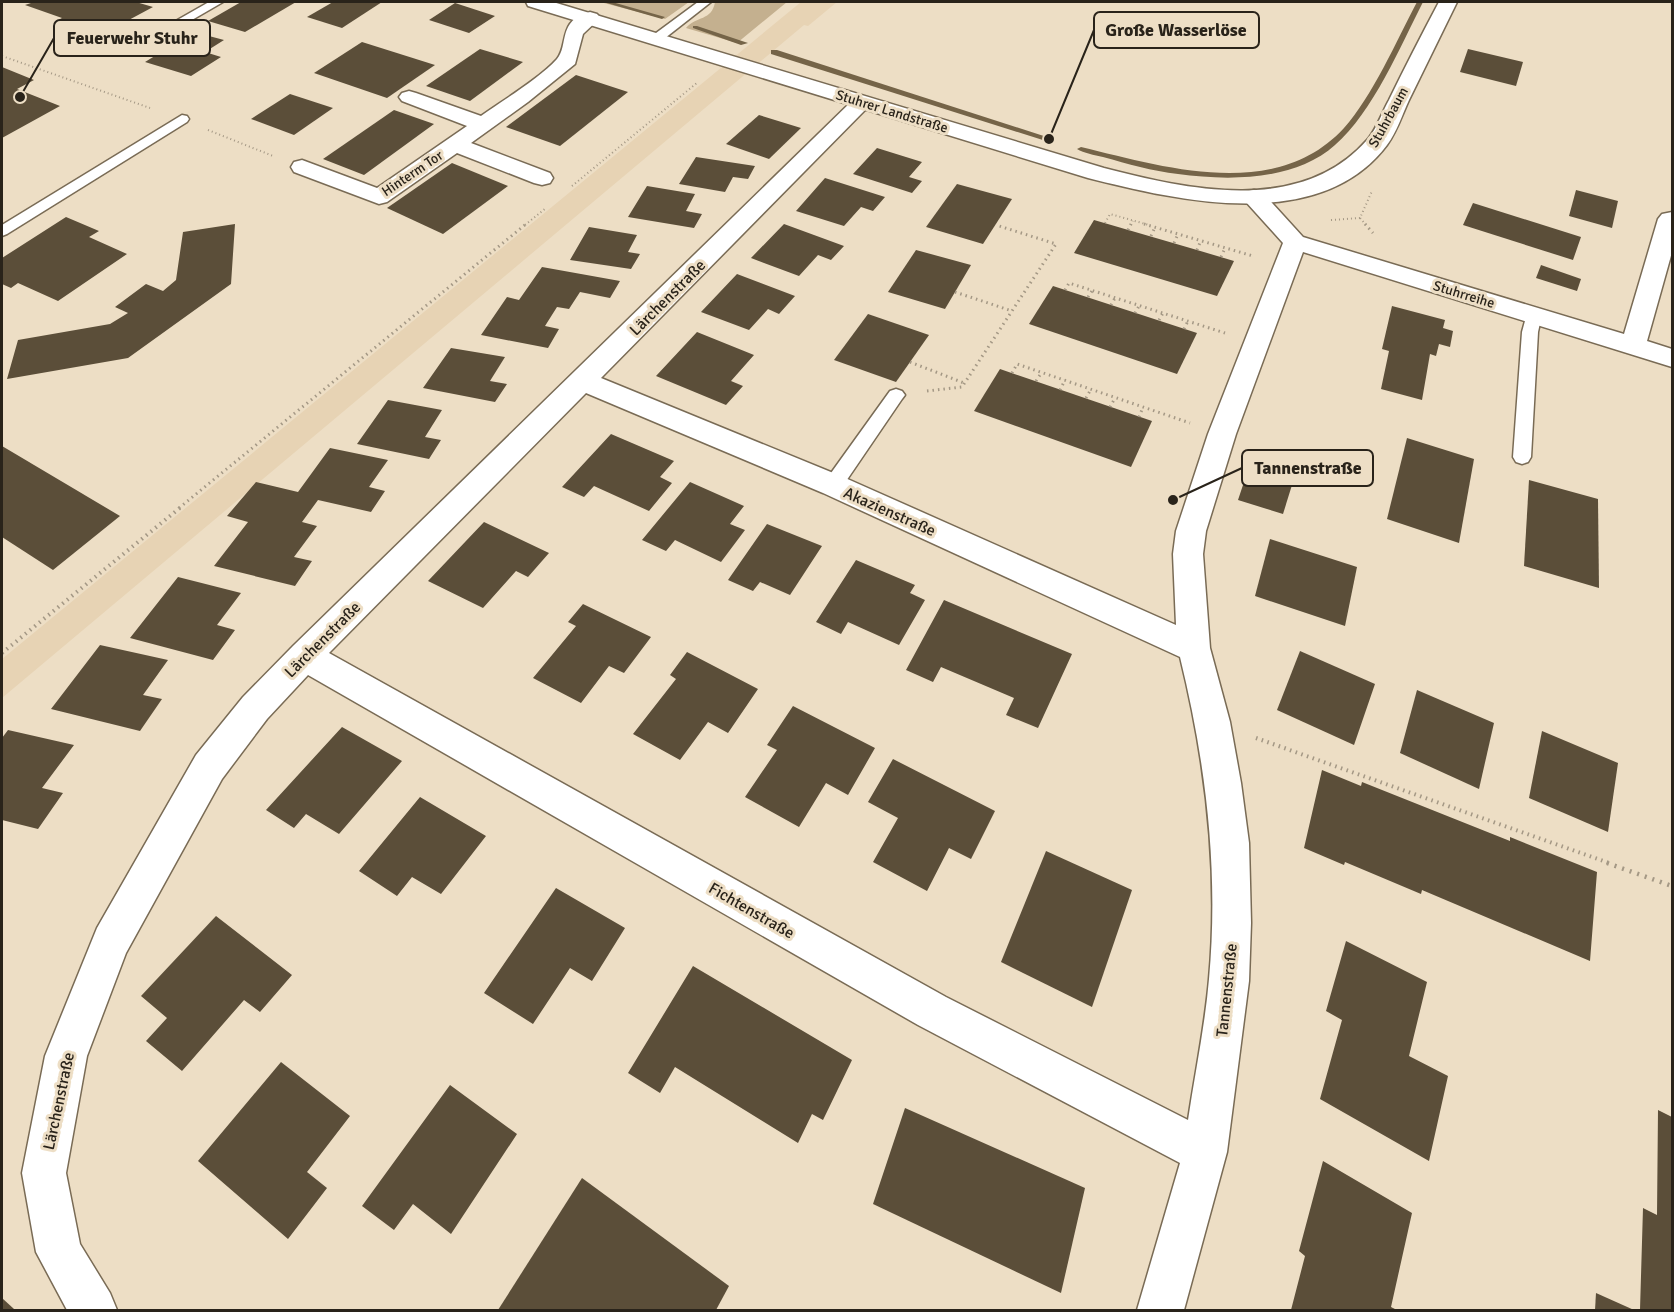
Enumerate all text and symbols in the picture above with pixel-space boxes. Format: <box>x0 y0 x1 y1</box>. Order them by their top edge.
callout: Große Wasserlöse <box>1094 12 1259 48</box>
text: Große Wasserlöse <box>1105 19 1247 41</box>
callout: Feuerwehr Stuhr <box>54 20 210 56</box>
text: Feuerwehr Stuhr <box>66 27 198 49</box>
street label: Stuhrbaum <box>1365 84 1412 150</box>
street label: Stuhrer Landstraße <box>834 86 950 137</box>
street label: Hinterm Tor <box>378 146 447 200</box>
street label: Lärchenstraße <box>625 255 710 340</box>
street label: Stuhrreihe <box>1431 277 1497 312</box>
callout: Tannenstraße <box>1242 450 1373 486</box>
text: Tannenstraße <box>1254 457 1362 479</box>
street label: Akazienstraße <box>840 483 939 541</box>
street label: Lärchenstraße <box>280 597 365 682</box>
street label: Fichtenstraße <box>705 878 798 943</box>
street label: Tannenstraße <box>1212 943 1242 1038</box>
street label: Lärchenstraße <box>39 1051 79 1152</box>

